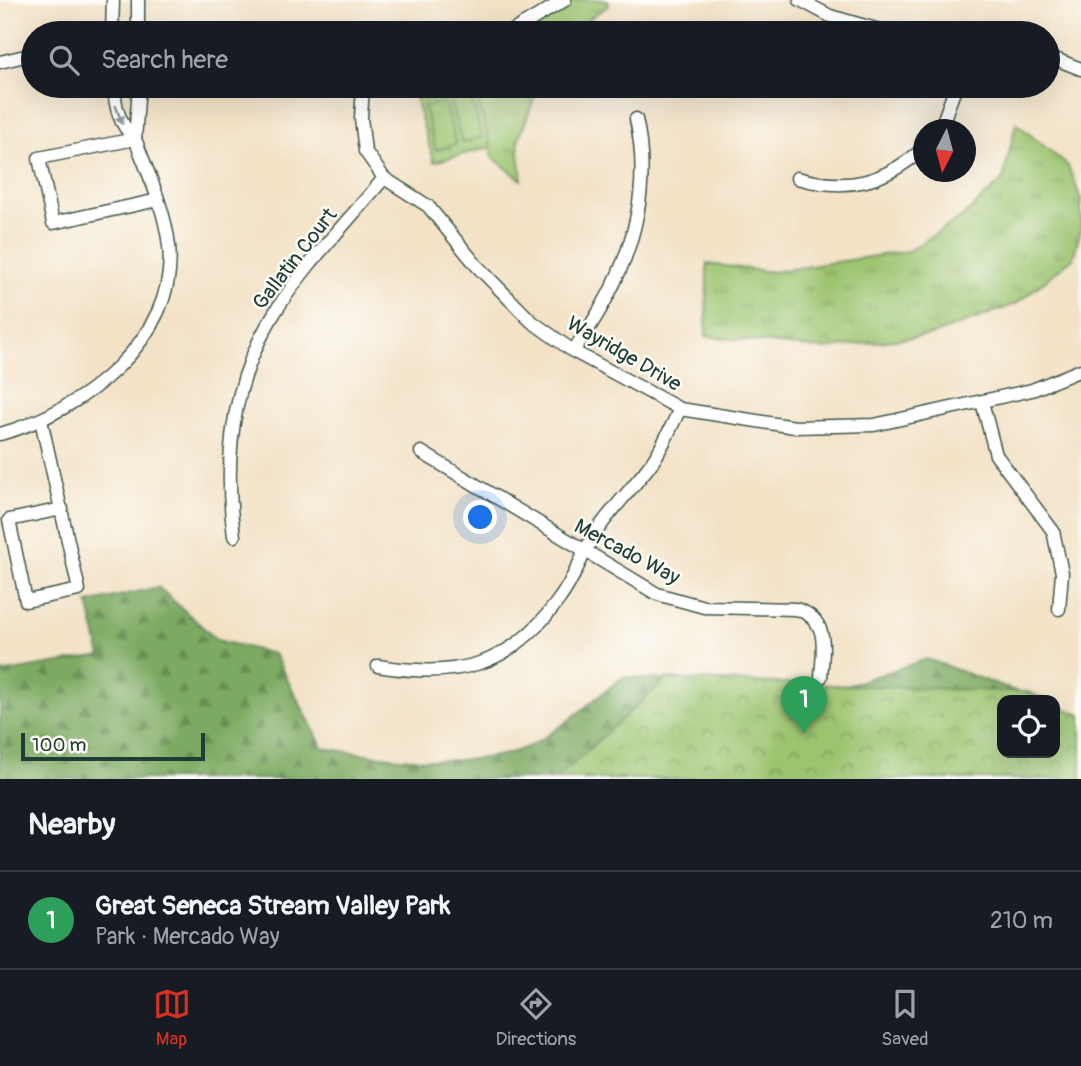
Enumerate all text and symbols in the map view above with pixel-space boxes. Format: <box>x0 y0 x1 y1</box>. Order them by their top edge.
search box <box>21 21 1060 98</box>
icon: search <box>45 41 83 79</box>
text: Search here <box>101 44 228 76</box>
one-way arrow <box>114 104 125 125</box>
north arrow <box>913 119 976 182</box>
street label: Gallatin Court <box>247 202 344 315</box>
street label: Wayridge Drive <box>562 310 687 398</box>
your location <box>463 500 497 534</box>
street label: Mercado Way <box>570 513 684 591</box>
pin: 1 <box>781 676 827 734</box>
map controls <box>997 695 1060 758</box>
button: locate <box>997 695 1060 758</box>
scale bar <box>21 730 205 762</box>
text: 100 m <box>32 733 86 757</box>
text: Nearby <box>28 806 115 843</box>
text: Great Seneca Stream Valley Park <box>95 890 450 922</box>
text: 1 <box>47 906 56 935</box>
text: 210 m <box>990 906 1053 935</box>
text: Park · Mercado Way <box>95 922 279 951</box>
tab: Map <box>153 985 191 1051</box>
tab: Directions <box>496 985 576 1051</box>
tab: Saved <box>881 985 928 1051</box>

